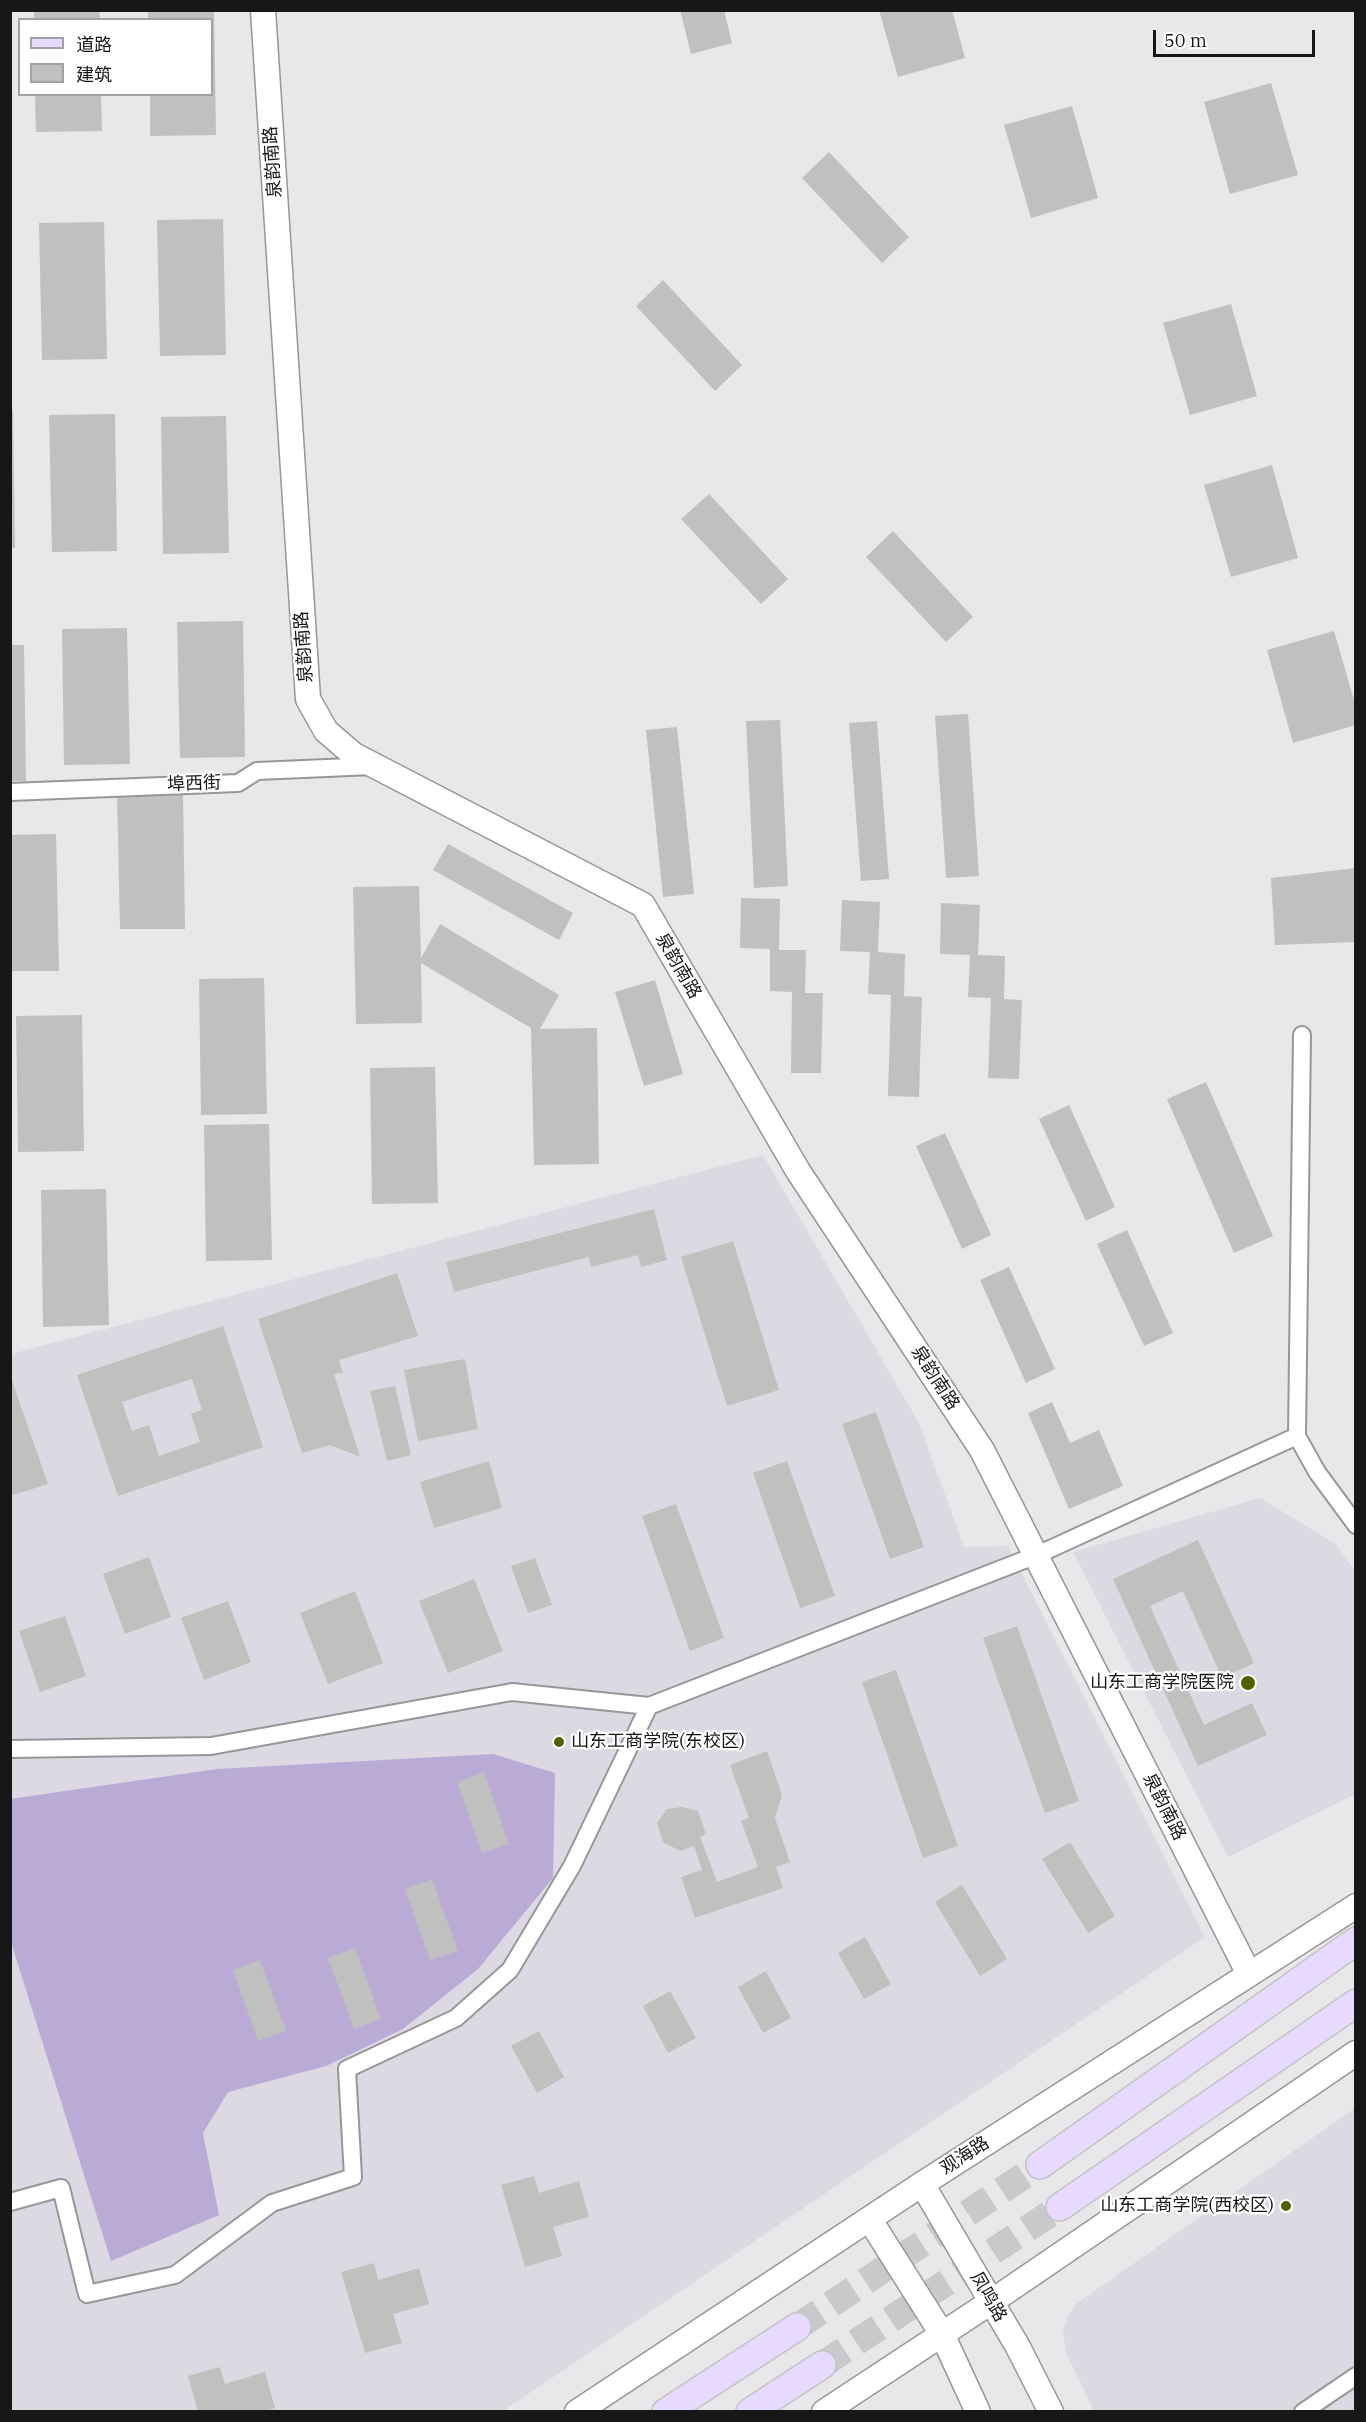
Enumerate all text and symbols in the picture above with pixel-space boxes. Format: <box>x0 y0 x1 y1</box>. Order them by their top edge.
legend <box>18 18 213 96</box>
scale bar <box>1156 18 1318 56</box>
text: 50 m <box>1164 29 1207 52</box>
text: 道路 <box>76 33 112 56</box>
text: 建筑 <box>76 63 112 86</box>
street label: 泉韵南路 <box>260 125 286 199</box>
street label: 泉韵南路 <box>291 610 317 684</box>
street label: 埠西街 <box>167 772 221 796</box>
street label: 泉韵南路 <box>651 929 705 1003</box>
street label: 泉韵南路 <box>906 1342 964 1414</box>
place label: 山东工商学院医院 <box>1090 1672 1234 1694</box>
marker: 山东工商学院医院 <box>1239 1674 1257 1692</box>
place label: 山东工商学院(东校区) <box>571 1731 745 1753</box>
marker: 山东工商学院(东校区) <box>552 1735 566 1749</box>
street label: 泉韵南路 <box>1138 1770 1190 1844</box>
street label: 观海路 <box>936 2132 994 2180</box>
place label: 山东工商学院(西校区) <box>1100 2195 1274 2217</box>
marker: 山东工商学院(西校区) <box>1279 2199 1293 2213</box>
street label: 凤鸣路 <box>965 2268 1011 2326</box>

